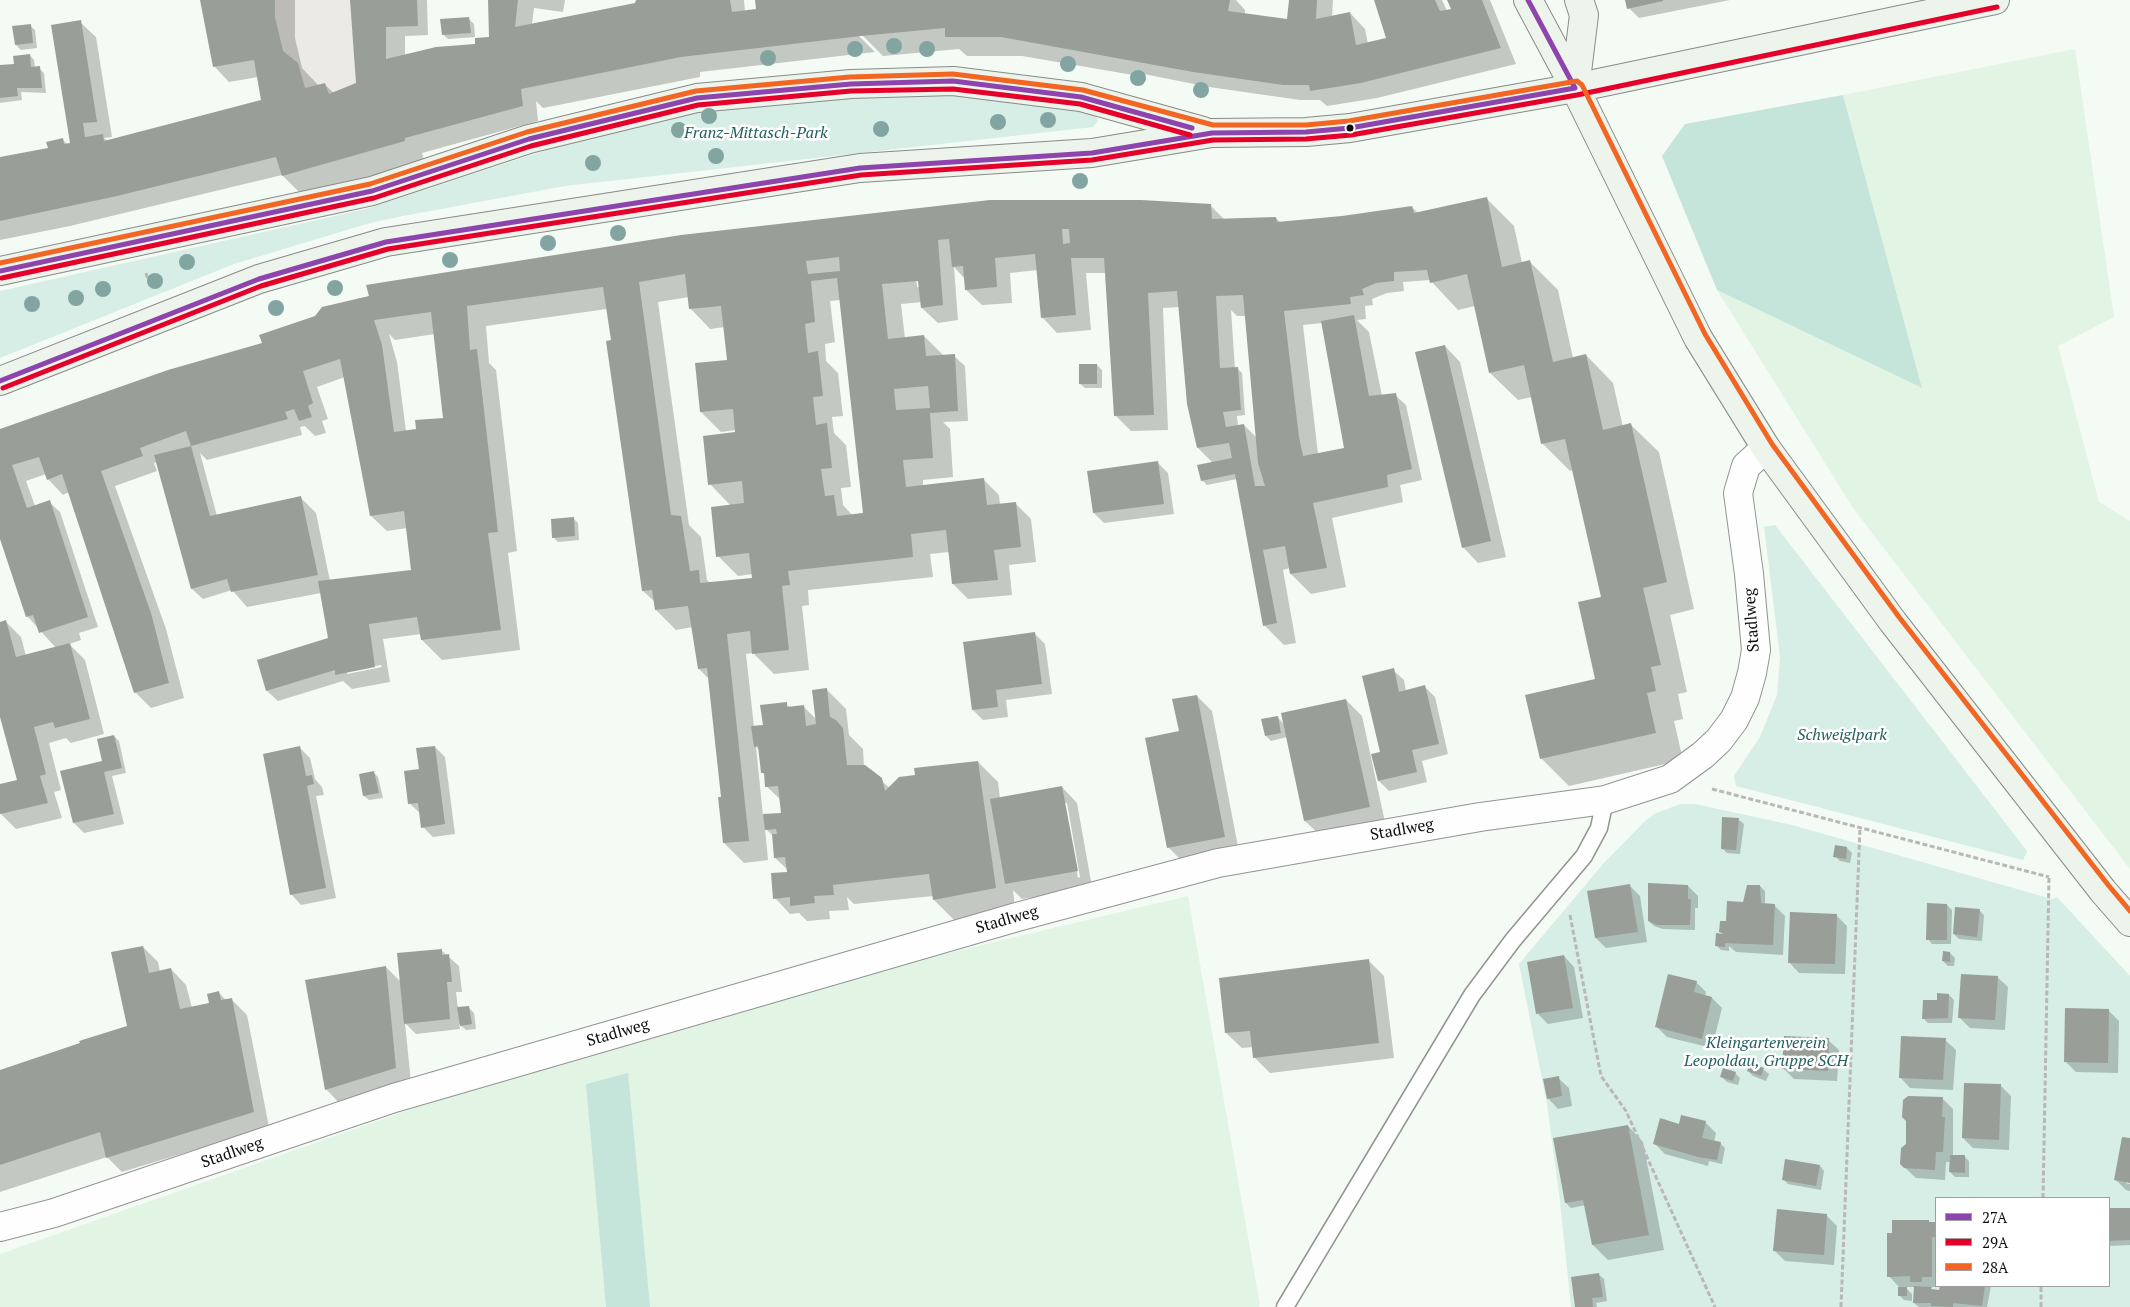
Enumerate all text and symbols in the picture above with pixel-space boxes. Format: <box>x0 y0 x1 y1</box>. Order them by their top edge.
park label: Franz-Mittasch-Park <box>684 123 828 143</box>
unlabelled marker <box>1345 123 1355 133</box>
street label: Stadlweg <box>1740 587 1764 653</box>
park label: Schweiglpark <box>1797 725 1887 745</box>
street label: Stadlweg <box>1369 815 1435 845</box>
street label: Stadlweg <box>973 902 1041 938</box>
street label: Stadlweg <box>584 1015 652 1051</box>
park label: Kleingartenverein Leopoldau, Gruppe SCH <box>1684 1033 1848 1071</box>
street label: Stadlweg <box>199 1133 265 1173</box>
legend <box>1935 1197 2110 1287</box>
text: 27A <box>1982 1207 2007 1227</box>
text: 29A <box>1982 1232 2008 1252</box>
text: 28A <box>1982 1257 2008 1277</box>

